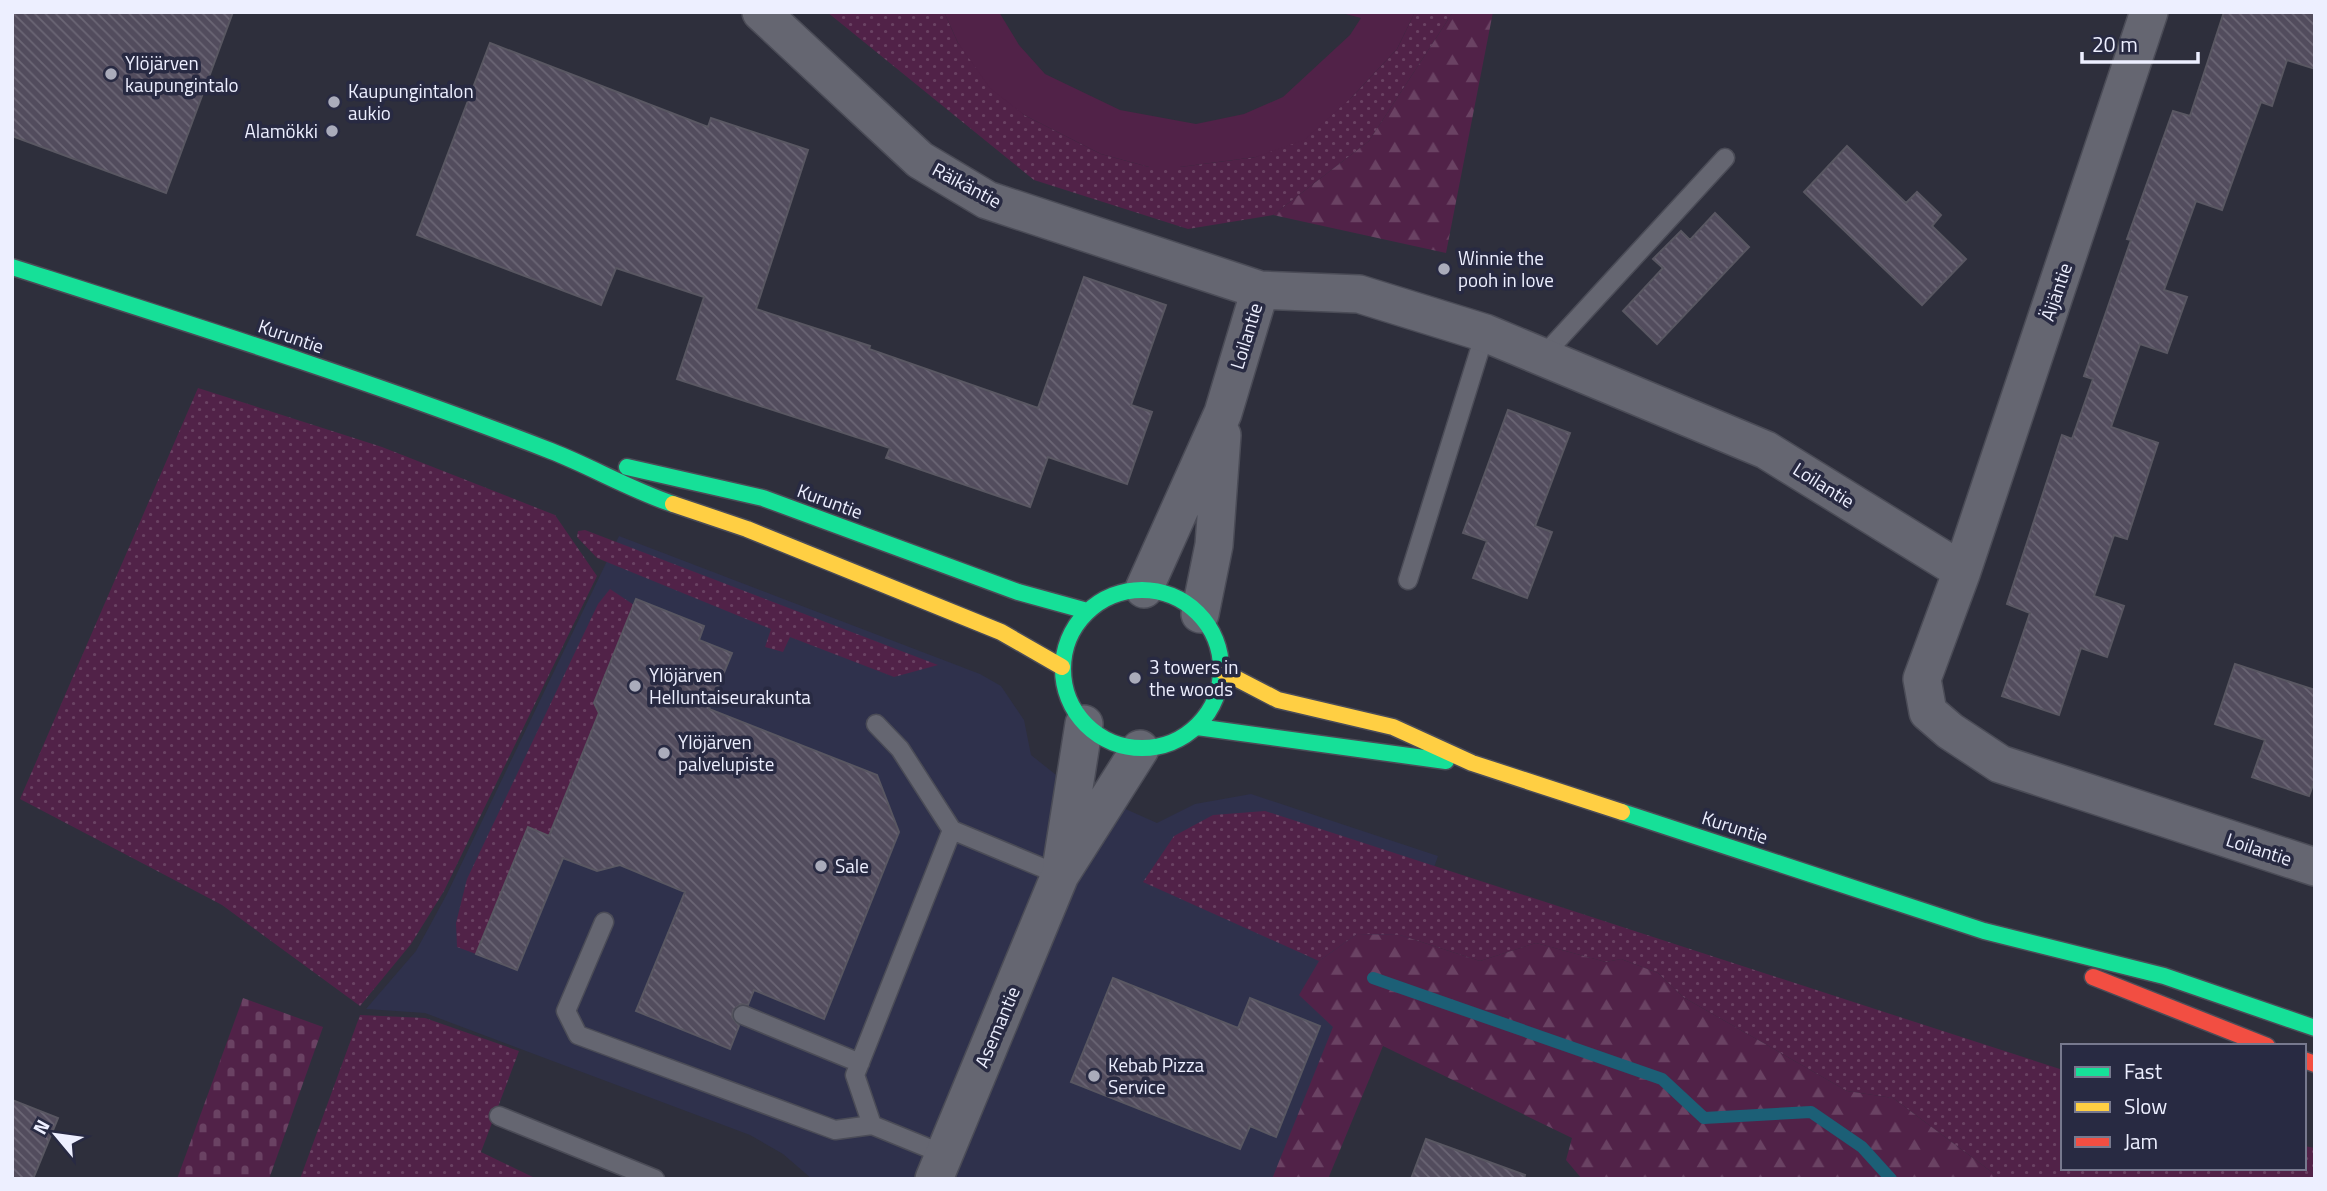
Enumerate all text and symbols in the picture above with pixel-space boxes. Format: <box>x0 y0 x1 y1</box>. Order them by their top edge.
scale bar <box>2082 21 2198 65</box>
text: 20 m <box>2092 28 2138 60</box>
place label: Ylöjärven kaupungintalo <box>125 48 239 99</box>
marker: Ylöjärven kaupungintalo <box>103 66 119 82</box>
place label: Kaupungintalon aukio <box>348 76 474 127</box>
marker: Kaupungintalon aukio <box>326 94 342 110</box>
place label: Alamökki <box>244 116 318 145</box>
marker: Alamökki <box>324 123 340 139</box>
street label: Räikäntie <box>928 154 1007 215</box>
place label: Winnie the pooh in love <box>1458 243 1554 294</box>
street label: Äijäntie <box>2032 259 2079 325</box>
marker: Winnie the pooh in love <box>1436 261 1452 277</box>
street label: Loilantie <box>1222 299 1269 372</box>
street label: Kuruntie <box>254 311 328 360</box>
street label: Loilantie <box>1788 454 1861 515</box>
street label: Kuruntie <box>793 475 867 526</box>
place label: 3 towers in the woods <box>1149 652 1238 703</box>
place label: Ylöjärven Helluntaiseurakunta <box>649 660 811 711</box>
marker: 3 towers in the woods <box>1127 670 1143 686</box>
marker: Ylöjärven Helluntaiseurakunta <box>627 678 643 694</box>
place label: Ylöjärven palvelupiste <box>678 727 774 778</box>
marker: Ylöjärven palvelupiste <box>656 745 672 761</box>
street label: Kuruntie <box>1698 802 1772 851</box>
street label: Loilantie <box>2222 824 2296 873</box>
place label: Sale <box>835 851 869 880</box>
marker: Sale <box>813 858 829 874</box>
street label: Asemantie <box>966 982 1027 1072</box>
legend <box>2061 1044 2306 1170</box>
place label: Kebab Pizza Service <box>1108 1050 1205 1101</box>
text: Fast <box>2124 1055 2163 1087</box>
marker: Kebab Pizza Service <box>1086 1068 1102 1084</box>
text: Slow <box>2124 1090 2167 1122</box>
north arrow <box>21 1100 91 1170</box>
text: N <box>25 1114 57 1139</box>
text: Jam <box>2124 1125 2158 1157</box>

